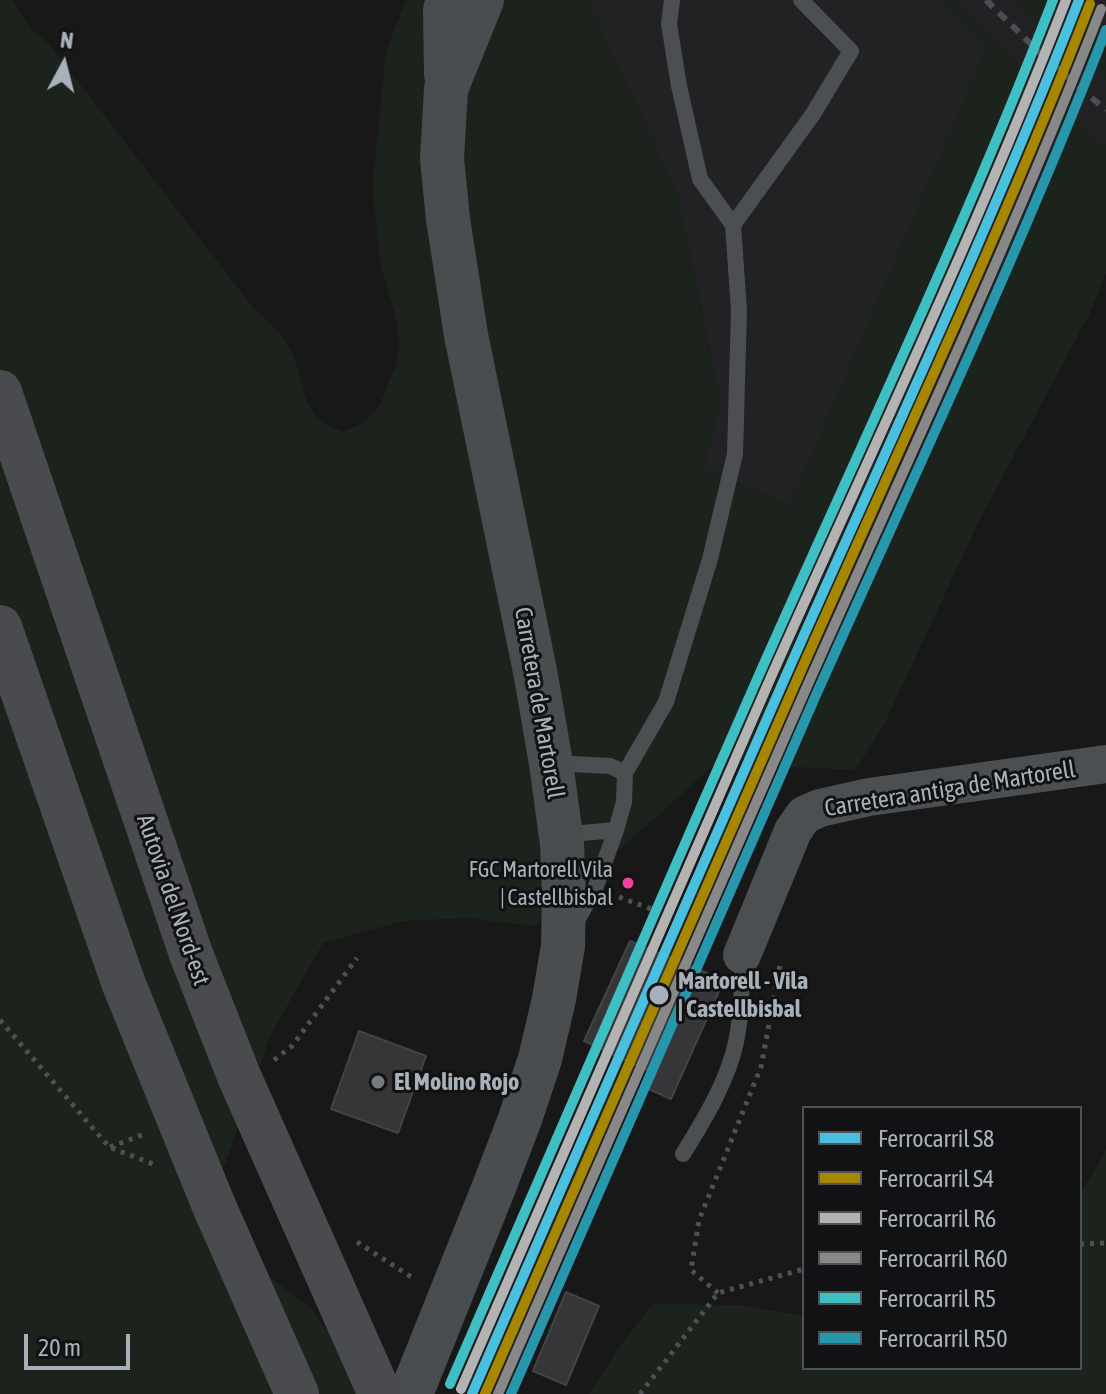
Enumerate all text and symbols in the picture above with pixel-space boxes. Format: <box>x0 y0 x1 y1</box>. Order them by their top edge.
north arrow <box>24 24 104 104</box>
text: N <box>59 26 75 54</box>
street label: Carretera de Martorell <box>508 605 570 801</box>
street label: Carretera antiga de Martorell <box>823 755 1077 823</box>
street label: Autovia del Nord-est <box>130 811 216 989</box>
place label: FGC Martorell Vila | Castellbisbal <box>469 857 613 908</box>
marker: FGC Martorell Vila | Castellbisbal <box>620 875 636 891</box>
place label: Martorell - Vila | Castellbisbal <box>678 967 808 1023</box>
marker: Martorell - Vila | Castellbisbal <box>647 983 671 1007</box>
place label: El Molino Rojo <box>394 1068 519 1096</box>
marker: El Molino Rojo <box>369 1073 387 1091</box>
legend <box>802 1106 1082 1370</box>
text: Ferrocarril S8 <box>878 1125 994 1152</box>
text: Ferrocarril S4 <box>878 1165 994 1192</box>
text: Ferrocarril R6 <box>878 1205 996 1232</box>
text: Ferrocarril R60 <box>878 1245 1007 1272</box>
text: Ferrocarril R5 <box>878 1285 996 1312</box>
scale bar <box>28 1318 134 1368</box>
text: Ferrocarril R50 <box>878 1325 1007 1352</box>
text: 20 m <box>38 1334 81 1361</box>

